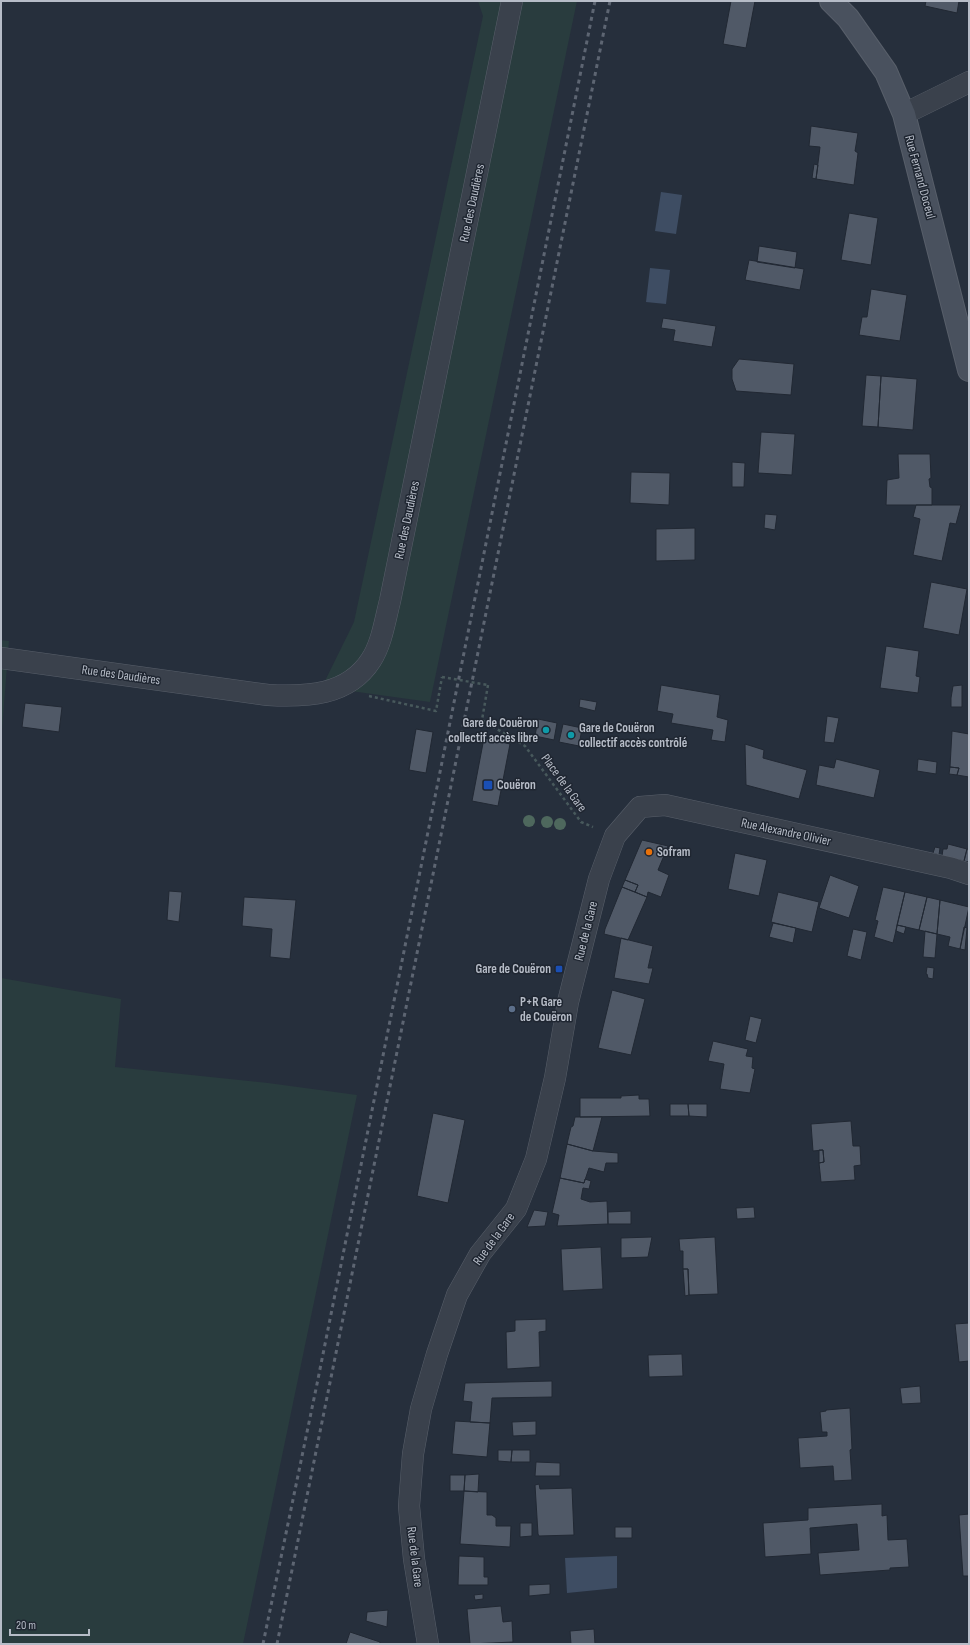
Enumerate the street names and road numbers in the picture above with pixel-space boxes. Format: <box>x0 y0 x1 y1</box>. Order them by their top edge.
street label: Rue Fernand Doceul <box>901 133 939 221</box>
street label: Rue des Daudières <box>456 162 488 243</box>
street label: Rue des Daudières <box>391 479 423 560</box>
street label: Rue des Daudières <box>81 662 162 688</box>
street label: Place de la Gare <box>538 751 590 815</box>
street label: Rue Alexandre Olivier <box>740 815 833 849</box>
street label: Rue de la Gare <box>571 899 601 963</box>
street label: Rue de la Gare <box>470 1210 518 1268</box>
street label: Rue de la Gare <box>403 1526 427 1588</box>

